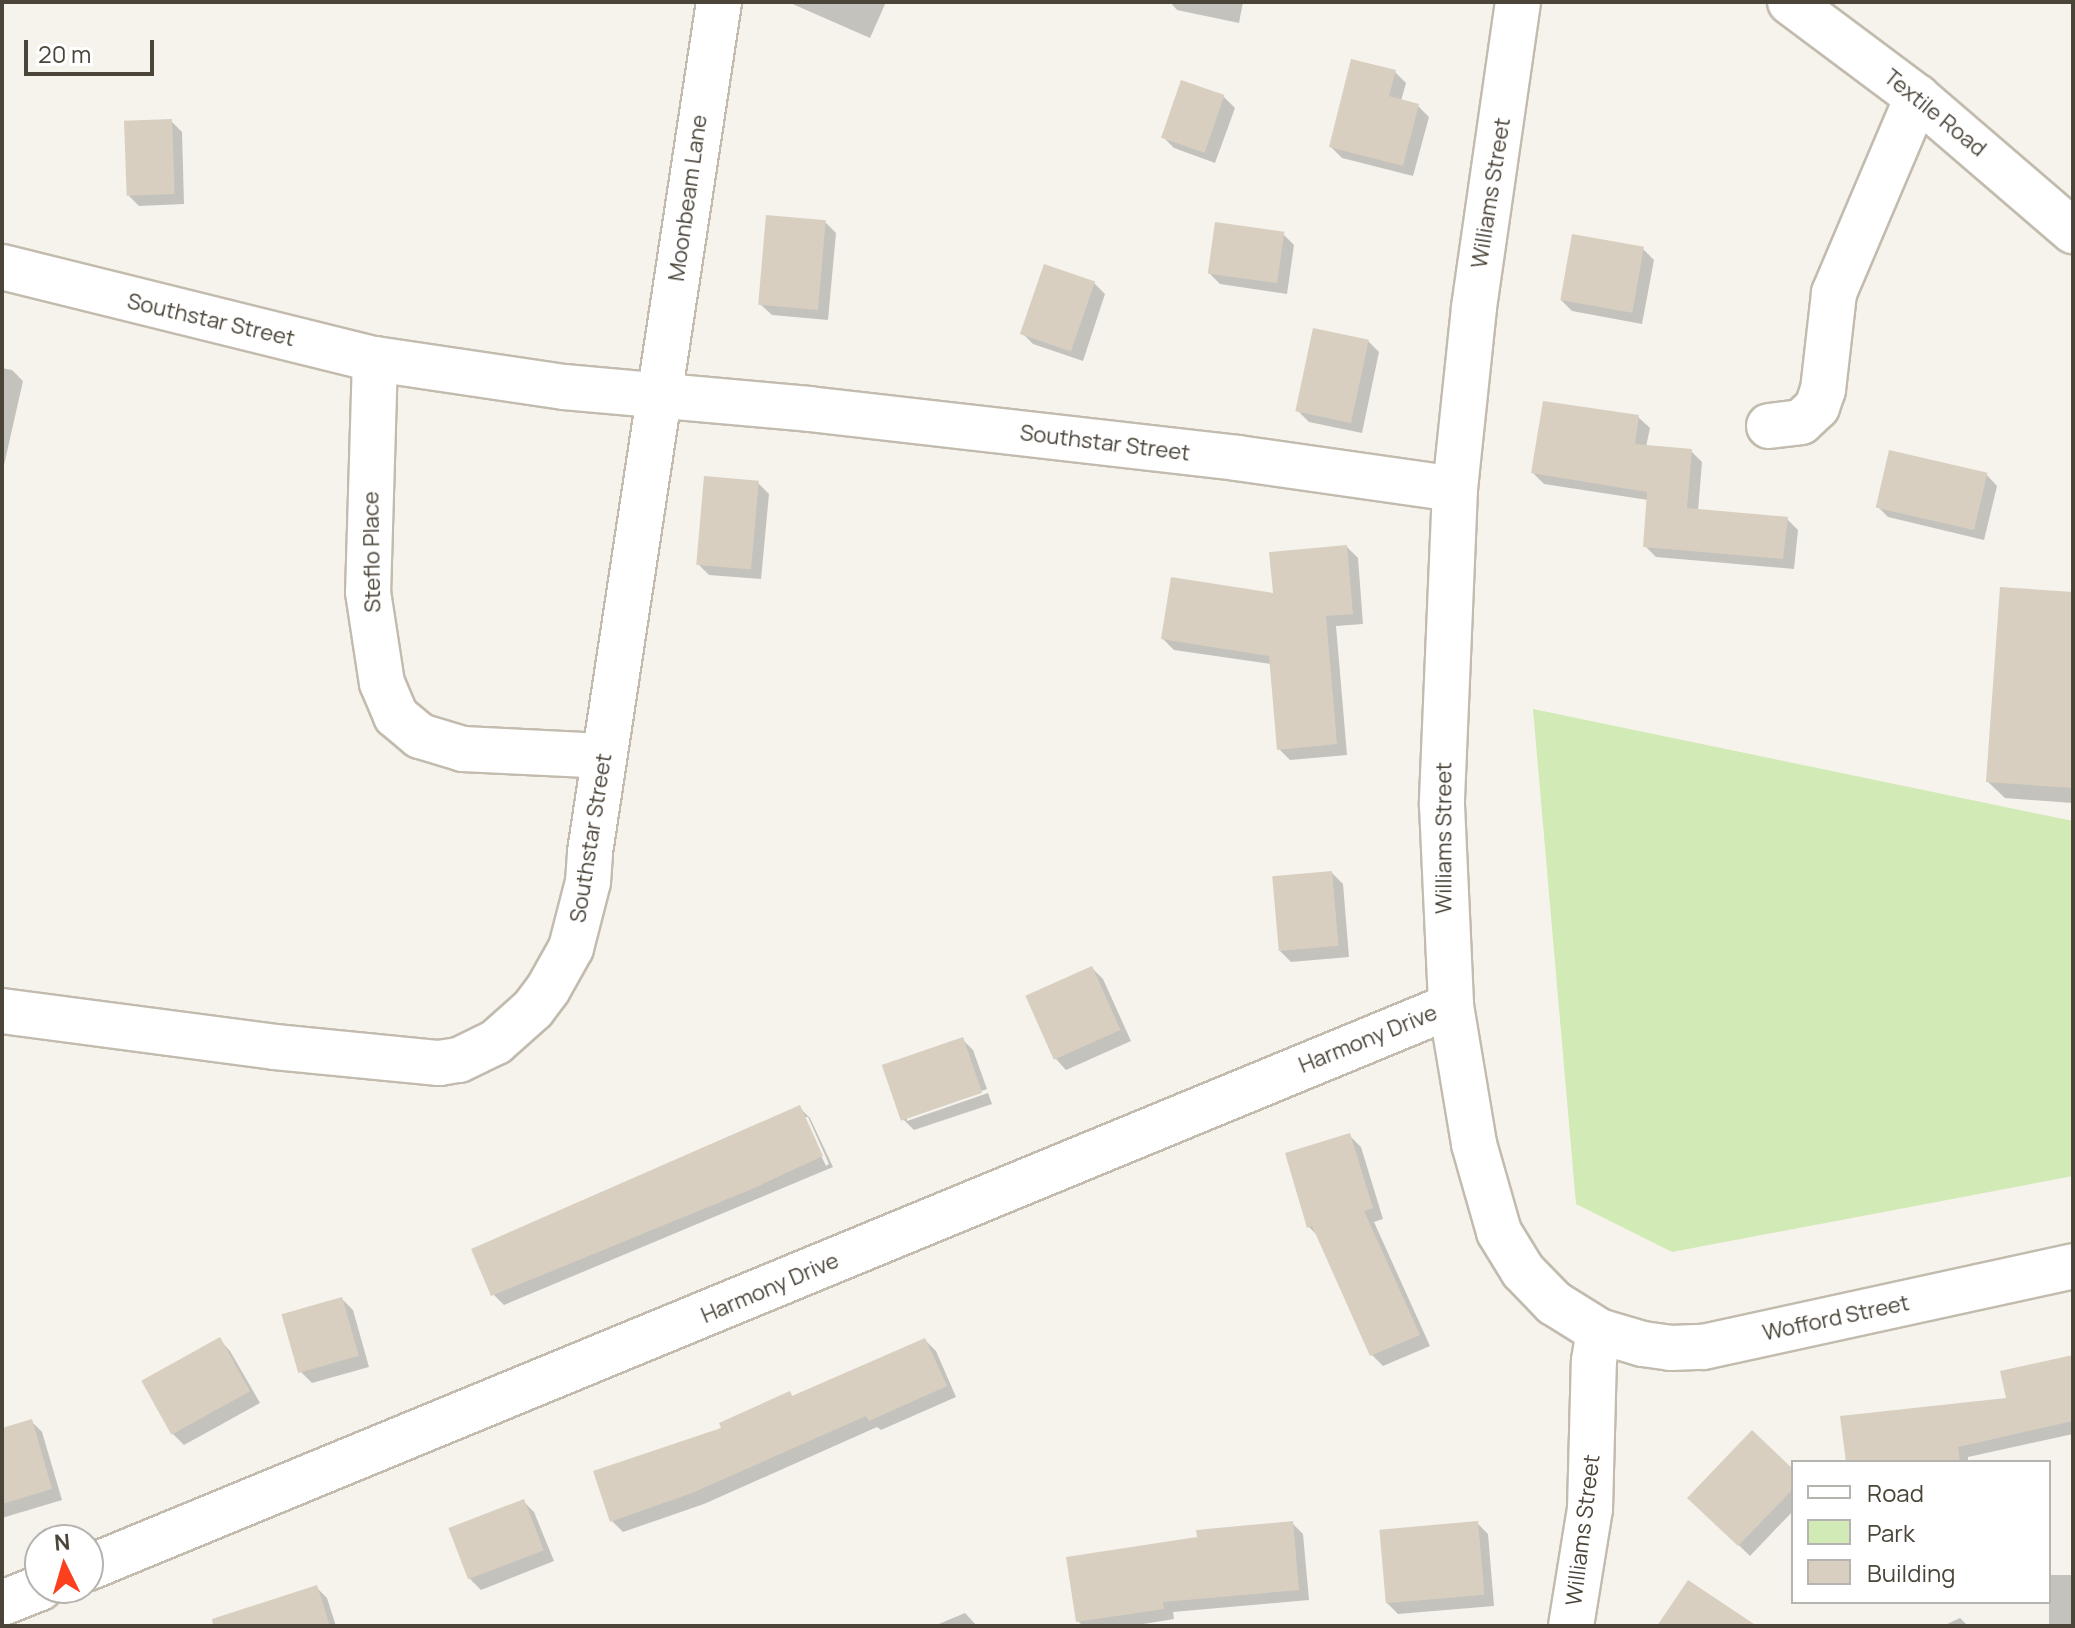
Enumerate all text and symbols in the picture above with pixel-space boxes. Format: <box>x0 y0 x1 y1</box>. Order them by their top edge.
scale bar <box>28 24 158 74</box>
text: 20 m <box>38 37 91 70</box>
street label: Textile Road <box>1879 64 1991 162</box>
street label: Moonbeam Lane <box>663 113 713 283</box>
street label: Williams Street <box>1466 116 1516 270</box>
street label: Southstar Street <box>125 288 297 352</box>
street label: Southstar Street <box>1019 419 1191 467</box>
street label: Steflo Place <box>358 491 386 613</box>
street label: Southstar Street <box>565 751 617 925</box>
street label: Williams Street <box>1431 762 1457 914</box>
street label: Harmony Drive <box>1295 999 1441 1079</box>
street label: Harmony Drive <box>697 1247 843 1329</box>
street label: Wofford Street <box>1760 1290 1912 1346</box>
street label: Williams Street <box>1561 1453 1605 1607</box>
legend <box>1791 1460 2051 1604</box>
text: Road <box>1867 1476 1924 1509</box>
text: Park <box>1867 1516 1915 1549</box>
north arrow <box>24 1524 104 1604</box>
text: N <box>53 1526 71 1558</box>
text: Building <box>1867 1556 1955 1589</box>

